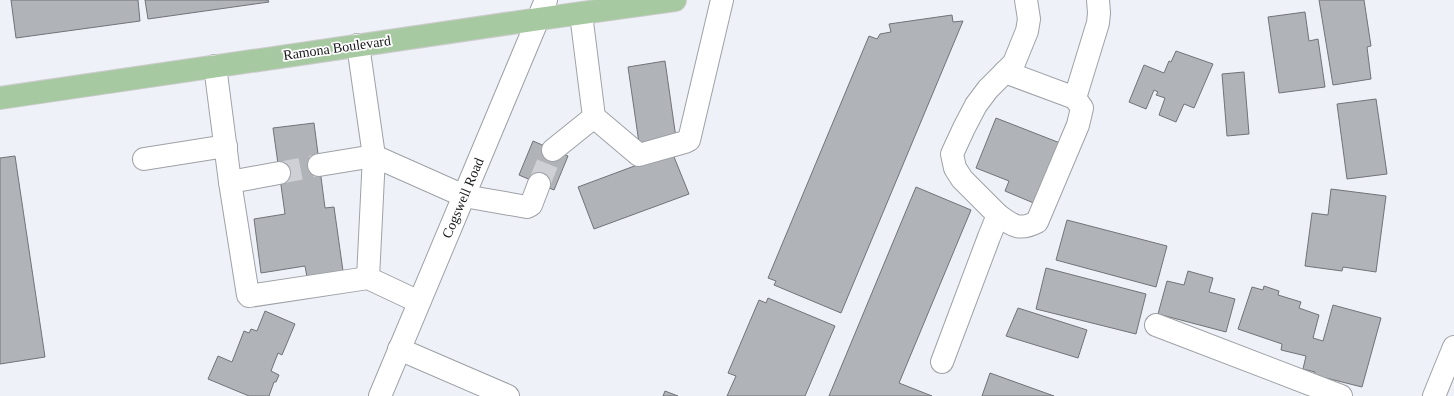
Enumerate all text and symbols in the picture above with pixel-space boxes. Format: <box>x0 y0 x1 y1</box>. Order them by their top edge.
street label: Ramona Boulevard <box>282 33 392 63</box>
street label: Cogswell Road <box>439 156 487 240</box>

